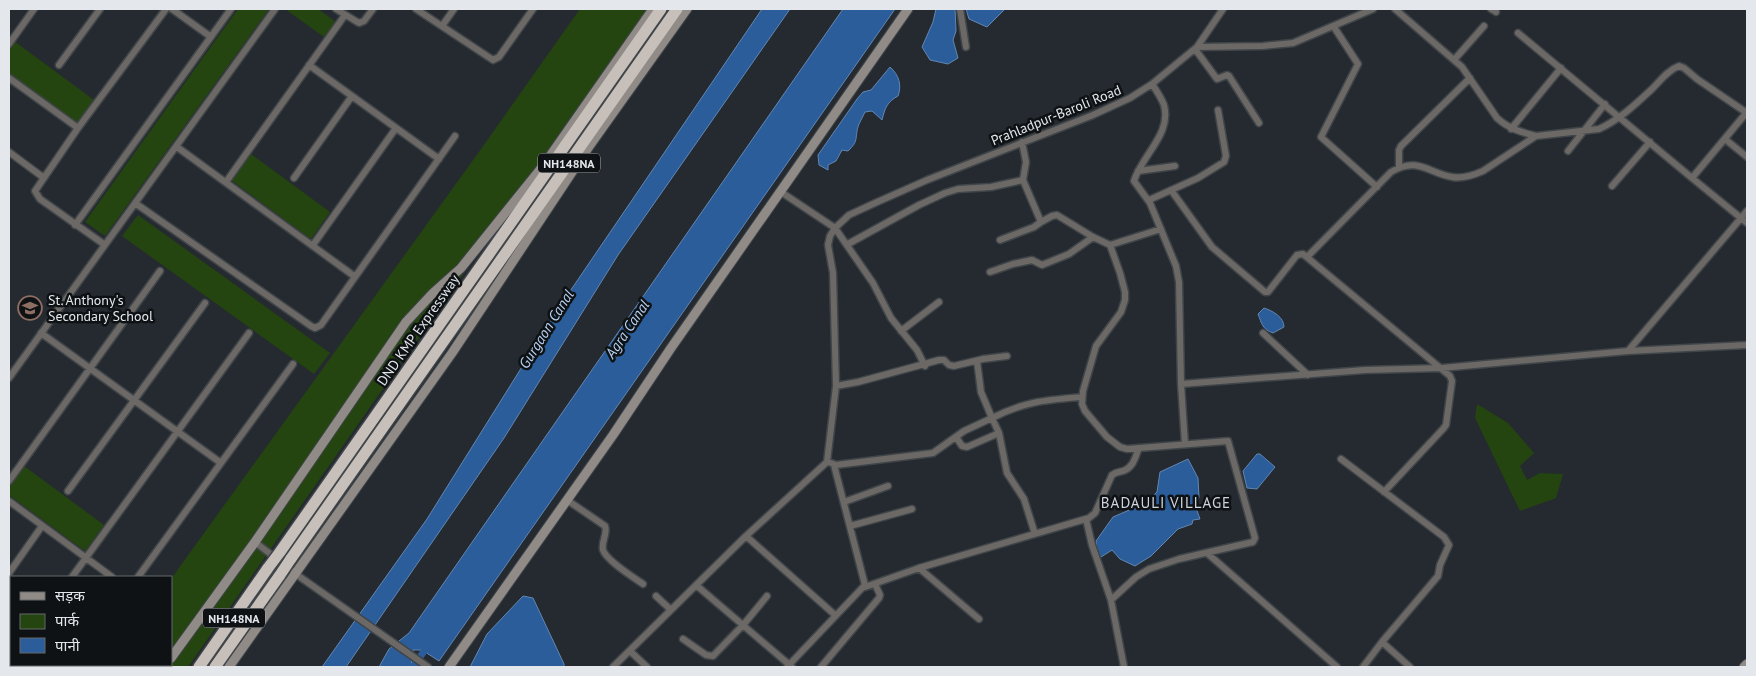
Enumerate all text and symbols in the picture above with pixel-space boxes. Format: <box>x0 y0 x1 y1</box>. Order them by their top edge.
street label: Prahladpur-Baroli Road <box>988 81 1124 149</box>
road number: NH148NA <box>538 154 600 172</box>
street label: DND KMP Expressway <box>373 270 463 389</box>
water label: Gurgaon Canal <box>514 286 578 372</box>
place label: St. Anthony's Secondary School <box>48 291 153 325</box>
school or university icon: St. Anthony's Secondary School <box>17 295 43 321</box>
water label: Agra Canal <box>600 296 653 363</box>
district label: BADAULI VILLAGE <box>1101 493 1231 512</box>
legend <box>10 576 172 666</box>
text: सड़क <box>55 586 85 605</box>
road number: NH148NA <box>203 608 265 628</box>
text: पार्क <box>55 611 79 630</box>
text: पानी <box>55 636 81 655</box>

